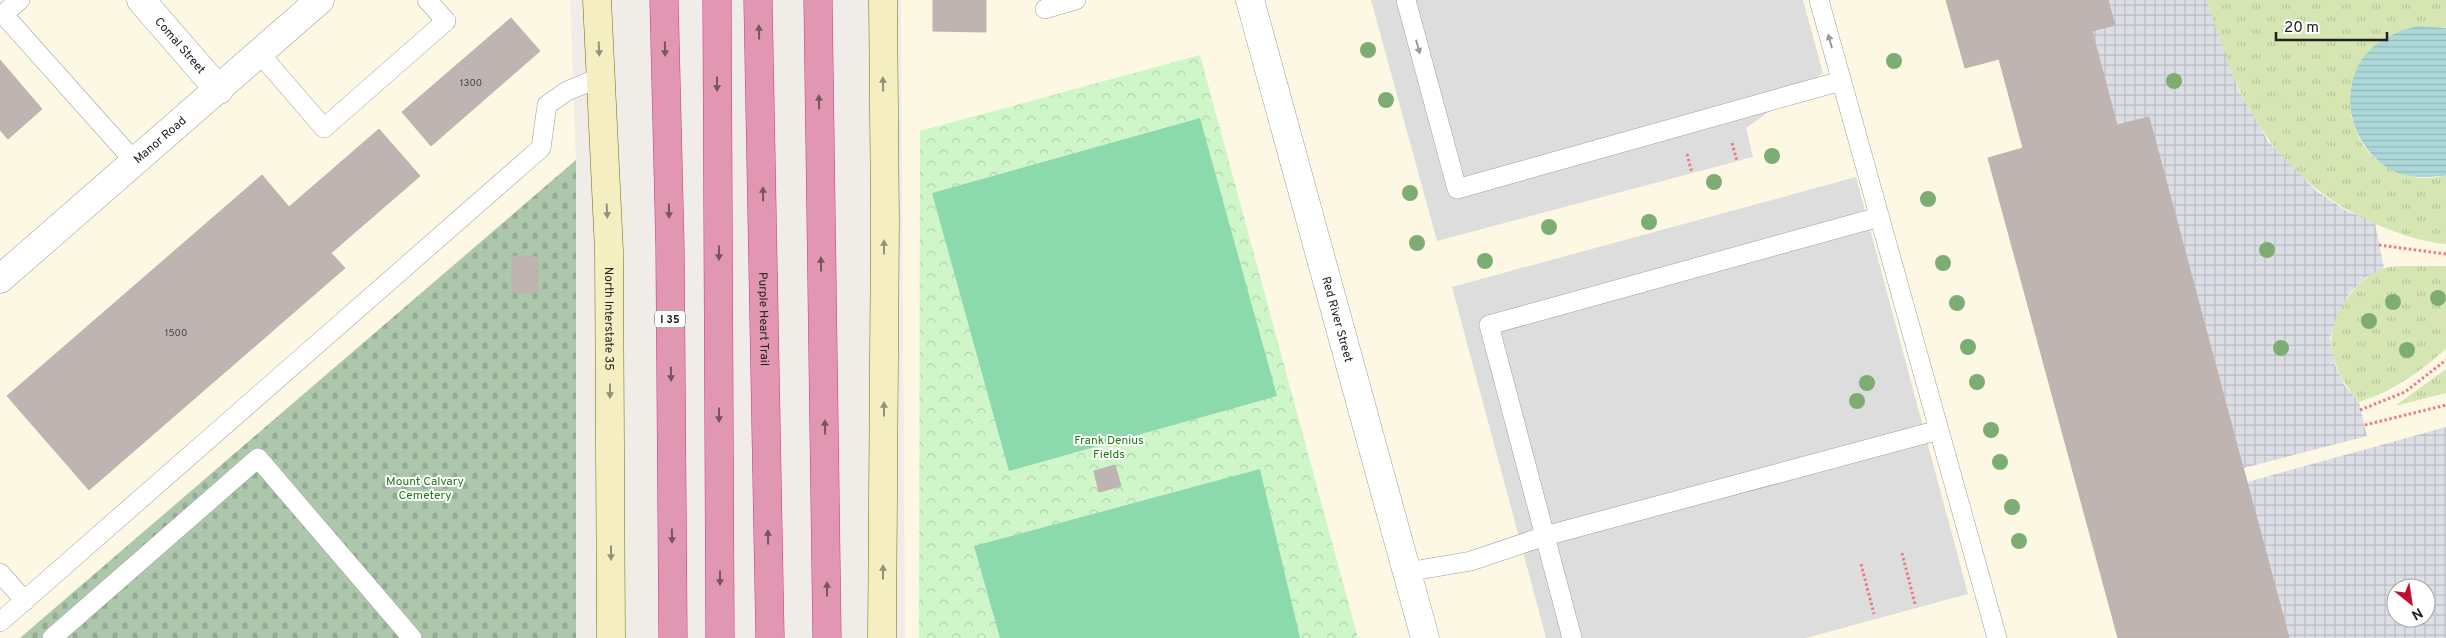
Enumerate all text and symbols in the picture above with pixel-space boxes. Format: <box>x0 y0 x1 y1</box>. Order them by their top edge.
scale bar <box>2276 10 2387 42</box>
street label: Comal Street <box>151 14 209 78</box>
text: 20 m <box>2284 19 2319 38</box>
one-way arrow <box>755 23 763 39</box>
one-way arrow <box>1826 33 1834 48</box>
one-way arrow <box>1415 40 1423 55</box>
one-way arrow <box>596 41 604 57</box>
one-way arrow <box>661 41 669 57</box>
one-way arrow <box>713 76 721 92</box>
one-way arrow <box>879 76 887 92</box>
house number: 1300 <box>460 77 482 90</box>
one-way arrow <box>815 94 823 110</box>
street label: Manor Road <box>131 113 190 168</box>
one-way arrow <box>758 186 766 202</box>
one-way arrow <box>604 203 612 219</box>
one-way arrow <box>665 203 673 219</box>
one-way arrow <box>881 239 889 255</box>
one-way arrow <box>715 245 723 261</box>
one-way arrow <box>817 256 825 272</box>
street label: North Interstate 35 <box>600 267 617 371</box>
street label: Purple Heart Trail <box>754 272 772 366</box>
street label: Red River Street <box>1317 275 1356 364</box>
road number: I 35 <box>655 310 685 328</box>
house number: 1500 <box>165 327 187 340</box>
one-way arrow <box>667 366 675 382</box>
one-way arrow <box>606 383 614 399</box>
one-way arrow <box>880 401 888 417</box>
one-way arrow <box>715 408 723 424</box>
one-way arrow <box>821 419 829 435</box>
park label: Frank Denius Fields <box>1074 433 1144 463</box>
park label: Mount Calvary Cemetery <box>386 474 464 504</box>
one-way arrow <box>669 528 677 544</box>
one-way arrow <box>764 529 772 545</box>
one-way arrow <box>607 546 615 562</box>
one-way arrow <box>879 564 887 580</box>
one-way arrow <box>716 570 724 586</box>
north arrow <box>2386 578 2436 628</box>
one-way arrow <box>823 581 831 597</box>
text: N <box>2408 603 2425 623</box>

